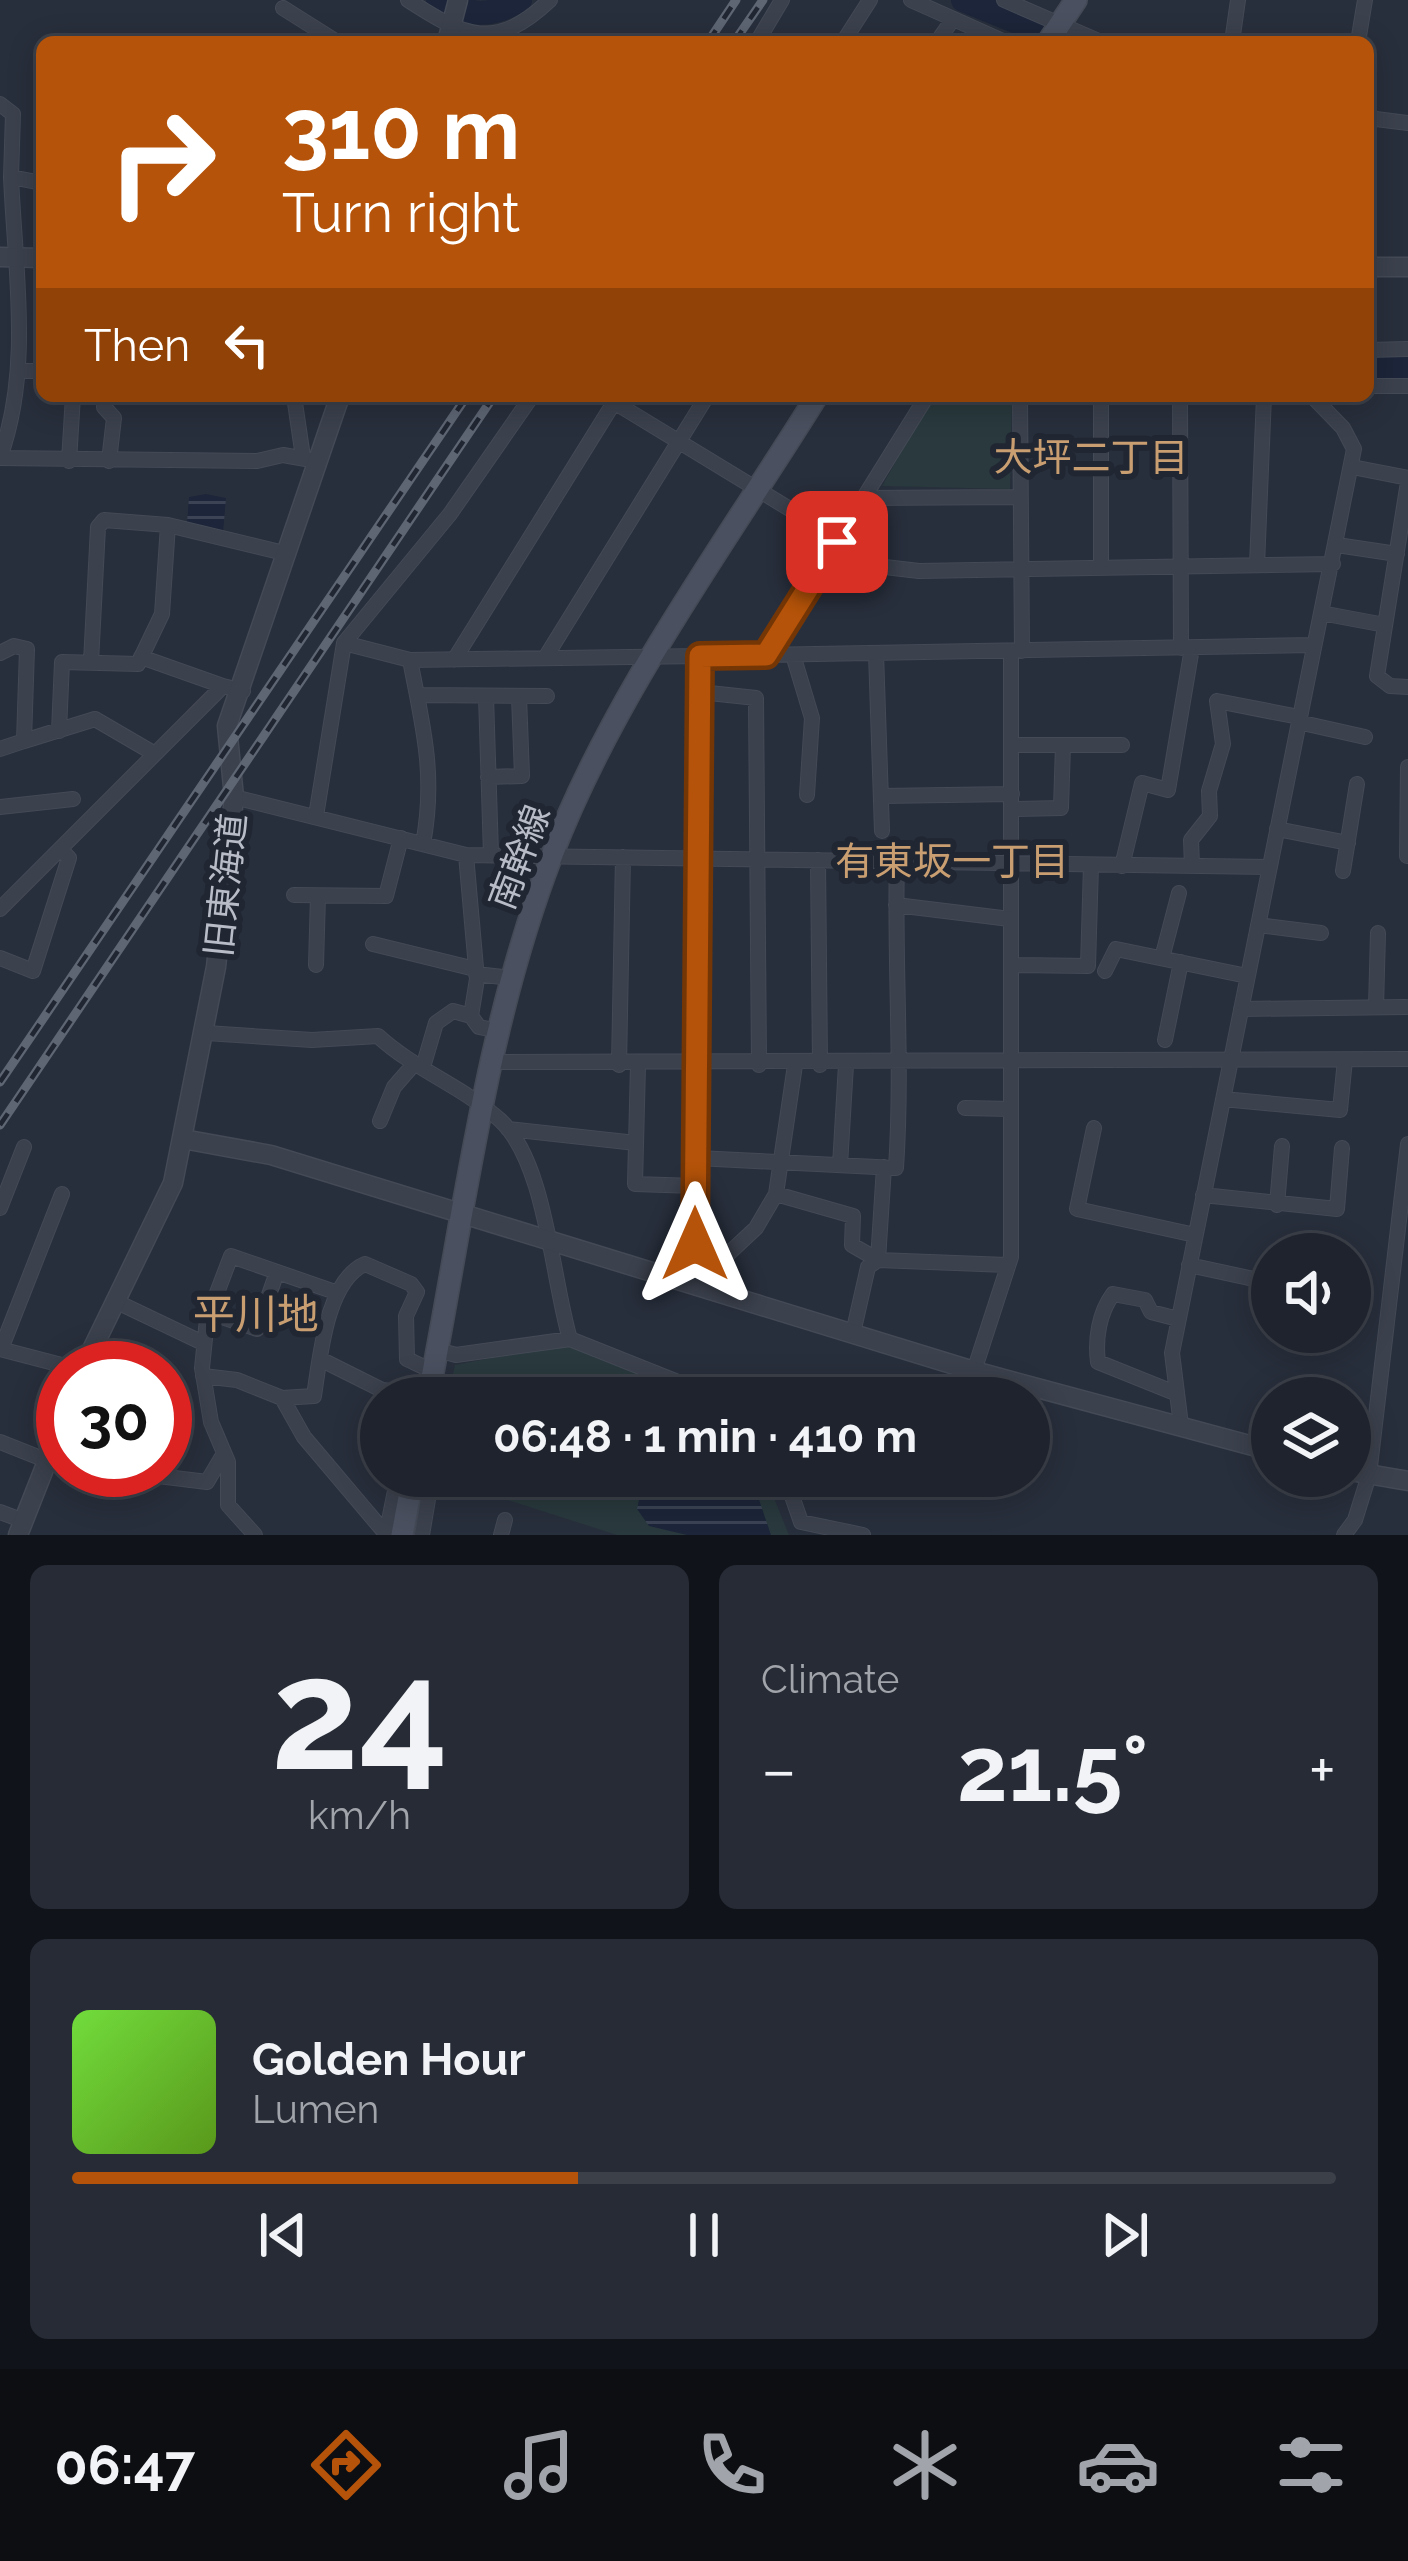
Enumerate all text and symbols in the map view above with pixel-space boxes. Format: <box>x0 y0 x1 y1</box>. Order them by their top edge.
text: 310 m <box>282 80 520 179</box>
icon: right <box>84 84 240 240</box>
text: Turn right <box>282 181 520 245</box>
icon: left <box>214 312 280 378</box>
text: Then <box>84 319 190 372</box>
district label: 大坪二丁目 <box>993 434 1189 480</box>
pin <box>786 491 888 593</box>
icon: arrive <box>804 509 870 575</box>
street label: 南幹線 <box>480 799 558 915</box>
street label: 旧東海道 <box>197 811 253 959</box>
district label: 有東坂一丁目 <box>835 838 1069 884</box>
position arrow <box>632 1181 758 1307</box>
map controls <box>1251 1233 1371 1497</box>
button: sound <box>1251 1233 1371 1353</box>
district label: 平川地 <box>193 1290 319 1339</box>
speed limit sign: 30 <box>36 1341 192 1497</box>
button: layers <box>1251 1377 1371 1497</box>
text: 06:48 · 1 min · 410 m <box>493 1410 917 1463</box>
text: 24 <box>271 1622 448 1806</box>
text: Climate <box>761 1656 899 1702</box>
text: 21.5° <box>957 1716 1148 1822</box>
text: − <box>761 1731 797 1808</box>
text: + <box>1309 1731 1336 1808</box>
text: km/h <box>308 1792 411 1838</box>
text: Golden Hour <box>252 2033 526 2086</box>
text: Lumen <box>252 2086 379 2132</box>
icon: previous <box>250 2202 316 2268</box>
icon: pause <box>671 2202 737 2268</box>
icon: next <box>1092 2202 1158 2268</box>
icon: directions <box>304 2423 388 2507</box>
icon: music <box>497 2423 581 2507</box>
icon: phone <box>690 2423 774 2507</box>
icon: climate <box>883 2423 967 2507</box>
icon: car <box>1076 2423 1160 2507</box>
icon: filters <box>1269 2423 1353 2507</box>
text: 06:47 <box>55 2433 195 2497</box>

